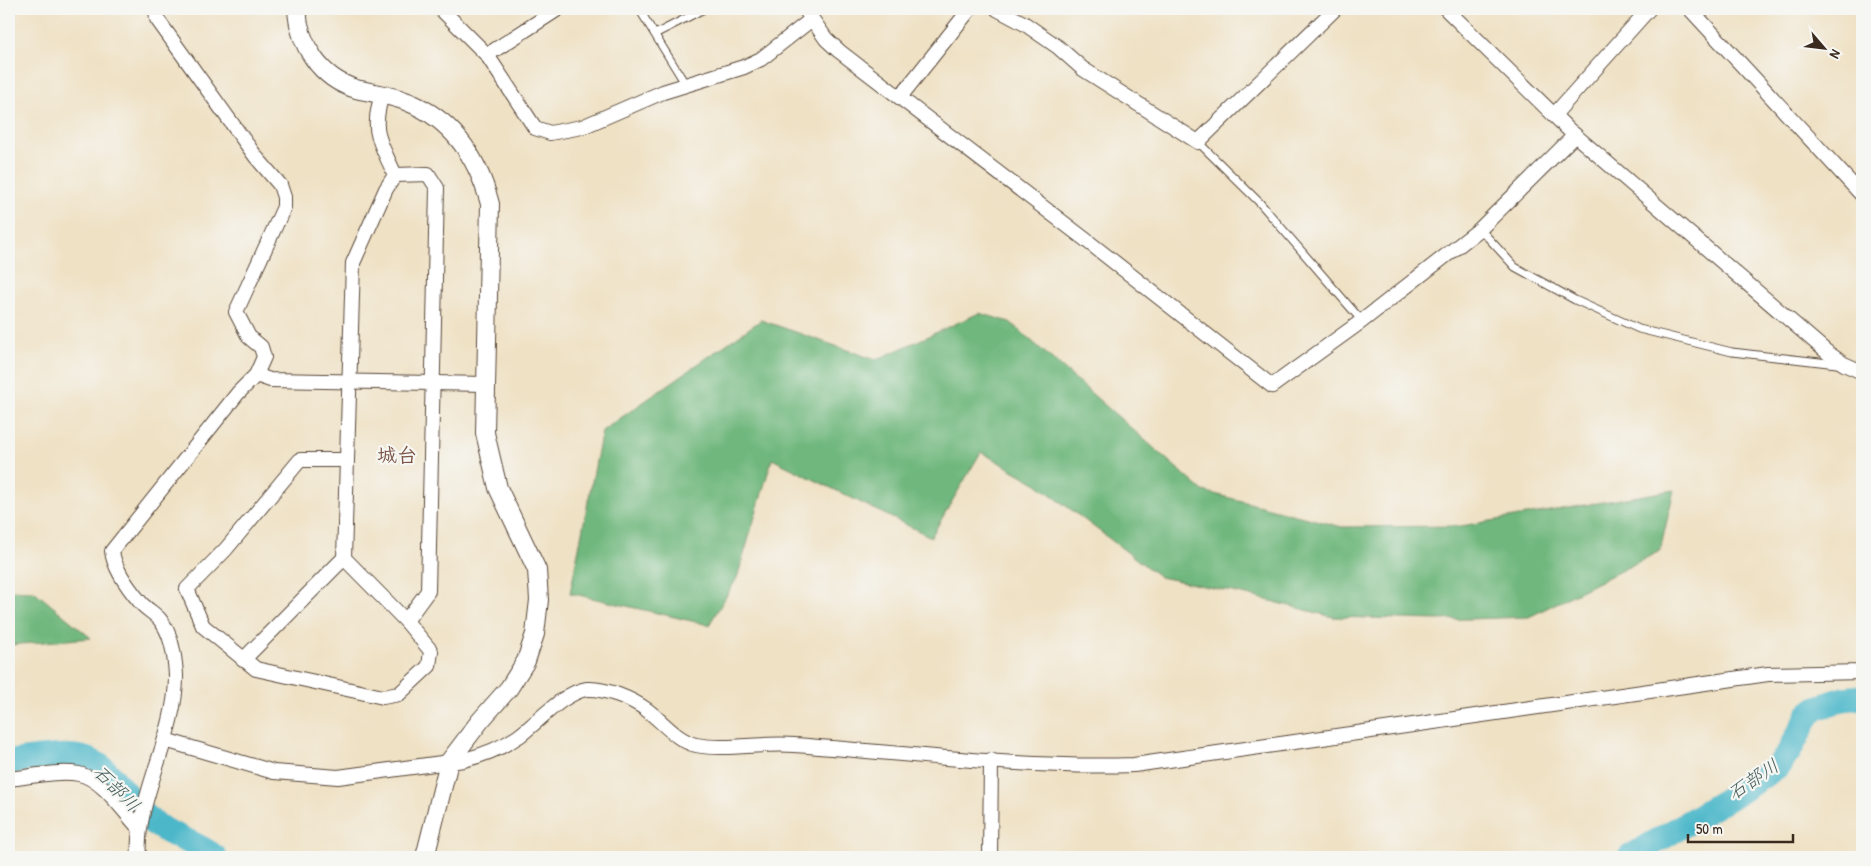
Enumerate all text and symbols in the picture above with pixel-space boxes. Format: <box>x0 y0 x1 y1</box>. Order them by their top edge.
north arrow <box>1798 22 1848 72</box>
text: N <box>1826 47 1846 63</box>
district label: 城台 <box>377 441 417 468</box>
water label: 石部川 <box>1722 752 1784 806</box>
water label: 石部川 <box>88 759 146 817</box>
scale bar <box>1688 811 1794 843</box>
text: 50 m <box>1696 818 1723 839</box>

